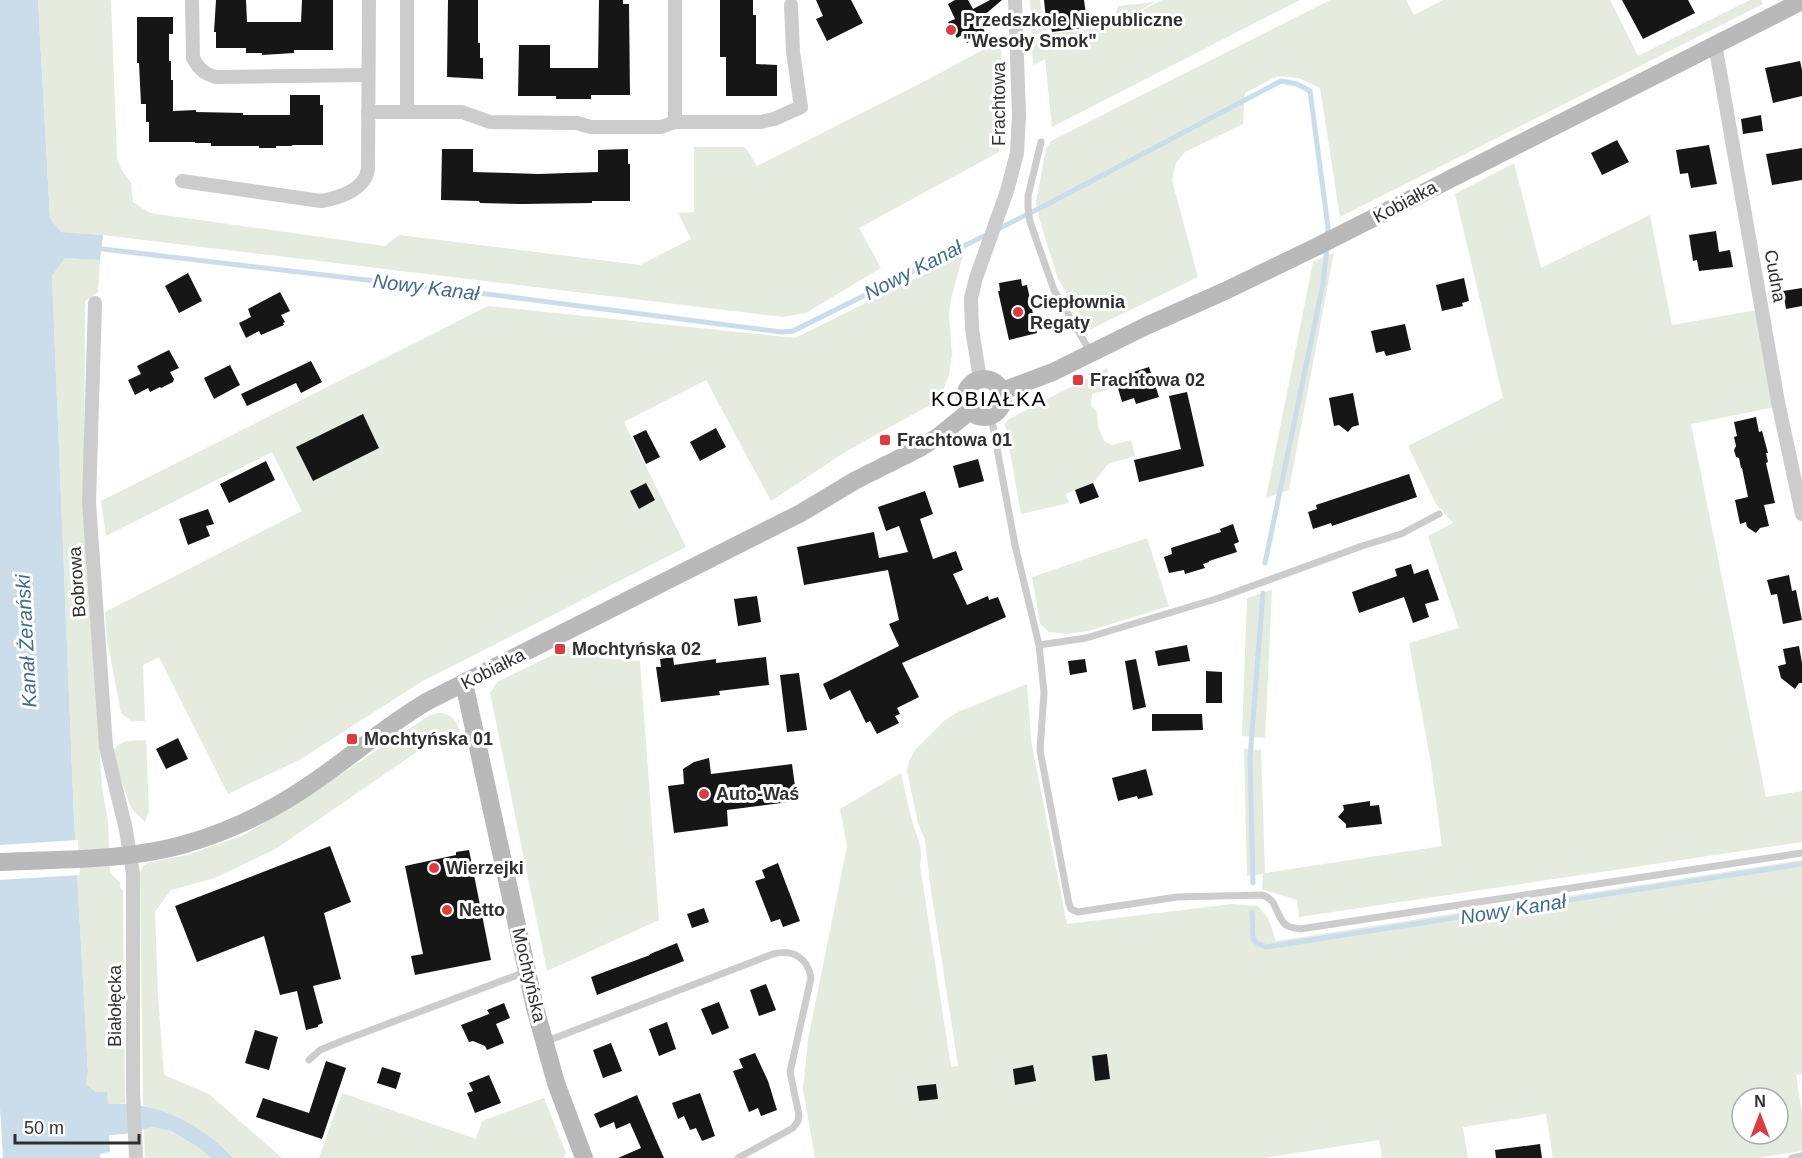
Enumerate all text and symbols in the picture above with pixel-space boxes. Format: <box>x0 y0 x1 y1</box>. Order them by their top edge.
place label: Przedszkole Niepubliczne "Wesoły Smok" <box>963 10 1183 51</box>
marker: Przedszkole Niepubliczne "Wesoły Smok" <box>944 23 958 37</box>
street label: Frachtowa <box>989 61 1009 146</box>
street label: Kobiałka <box>1370 176 1441 227</box>
water label: Nowy Kanał <box>860 236 966 304</box>
street label: Cudna <box>1761 248 1790 305</box>
water label: Nowy Kanał <box>372 270 481 304</box>
place label: Ciepłownia Regaty <box>1030 292 1126 333</box>
marker: Ciepłownia Regaty <box>1011 305 1025 319</box>
place label: Frachtowa 02 <box>1090 370 1205 390</box>
marker: Frachtowa 02 <box>1071 373 1085 387</box>
district label: KOBIAŁKA <box>931 387 1047 410</box>
place label: Frachtowa 01 <box>897 430 1012 450</box>
marker: Frachtowa 01 <box>878 433 892 447</box>
street label: Bobrowa <box>64 545 89 618</box>
water label: Kanał Żerański <box>11 573 40 708</box>
place label: Mochtyńska 02 <box>572 639 701 659</box>
marker: Mochtyńska 02 <box>553 642 567 656</box>
street label: Kobiałka <box>458 644 529 694</box>
place label: Mochtyńska 01 <box>364 729 493 749</box>
marker: Mochtyńska 01 <box>345 732 359 746</box>
place label: Auto-Waś <box>716 784 799 804</box>
marker: Auto-Waś <box>697 787 711 801</box>
place label: Wierzejki <box>446 858 524 878</box>
marker: Wierzejki <box>427 861 441 875</box>
water label: Nowy Kanał <box>1459 890 1568 928</box>
place label: Netto <box>459 900 505 920</box>
marker: Netto <box>440 903 454 917</box>
street label: Mochtyńska <box>508 926 550 1025</box>
street label: Białołęcka <box>105 964 125 1047</box>
north arrow <box>1730 1086 1790 1146</box>
text: N <box>1754 1093 1766 1110</box>
scale bar <box>15 1107 140 1145</box>
text: 50 m <box>24 1118 64 1138</box>

